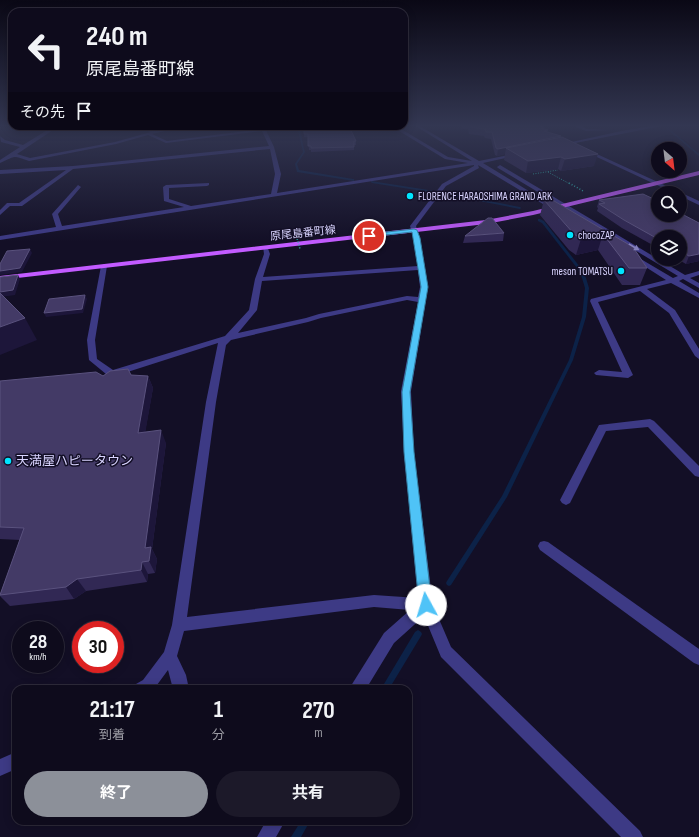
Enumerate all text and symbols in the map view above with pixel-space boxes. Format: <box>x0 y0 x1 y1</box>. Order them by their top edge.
text: 240 m <box>86 20 147 53</box>
icon: left <box>20 24 72 76</box>
text: 原尾島番町線 <box>86 59 194 80</box>
icon: arrive <box>73 100 95 122</box>
text: その先 <box>20 103 65 122</box>
north arrow <box>651 142 687 178</box>
map controls <box>651 142 687 266</box>
button: search <box>651 186 687 222</box>
place label: FLORENCE HARAOSHIMA GRAND ARK <box>418 190 552 203</box>
marker: FLORENCE HARAOSHIMA GRAND ARK <box>405 191 415 201</box>
pin <box>352 219 386 253</box>
street label: 原尾島番町線 <box>270 223 336 243</box>
icon: arrive <box>358 225 380 247</box>
place label: chocoZAP <box>578 229 615 242</box>
marker: chocoZAP <box>565 230 575 240</box>
button: layers <box>651 230 687 266</box>
one-way arrow <box>629 243 639 251</box>
place label: meson TOMATSU <box>552 265 613 278</box>
marker: meson TOMATSU <box>616 266 626 276</box>
place label: 天満屋ハピータウン <box>16 453 133 469</box>
marker: 天満屋ハピータウン <box>3 456 13 466</box>
position arrow <box>405 584 447 626</box>
speed limit sign: 30 <box>72 621 124 673</box>
text: 28 <box>29 630 47 654</box>
text: km/h <box>29 651 47 663</box>
text: 21:17 <box>89 695 134 724</box>
text: 1 <box>214 695 223 724</box>
text: 270 <box>302 696 335 725</box>
text: m <box>314 725 323 741</box>
text: 到着 <box>99 727 125 743</box>
text: 分 <box>212 727 225 743</box>
button: 終了 <box>24 771 208 817</box>
button: 共有 <box>216 771 400 817</box>

